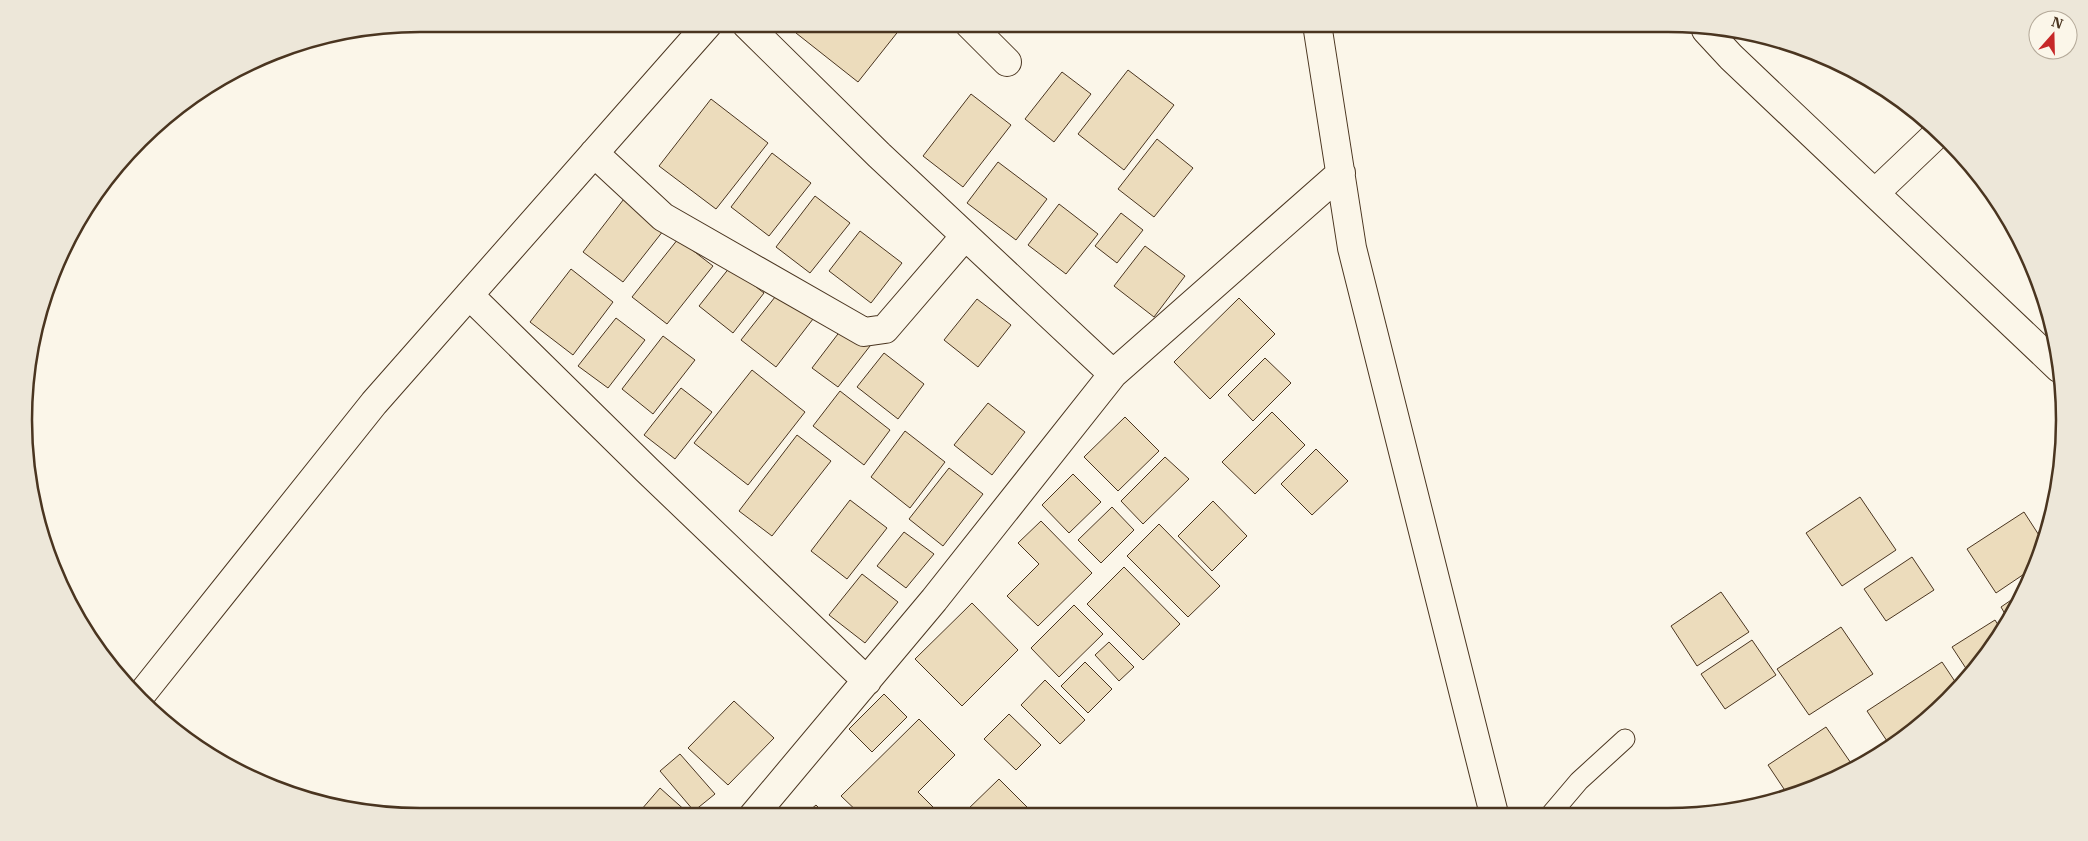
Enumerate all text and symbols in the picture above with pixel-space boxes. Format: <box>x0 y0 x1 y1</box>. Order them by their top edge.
north arrow <box>2028 10 2078 60</box>
text: N <box>2049 12 2066 33</box>

